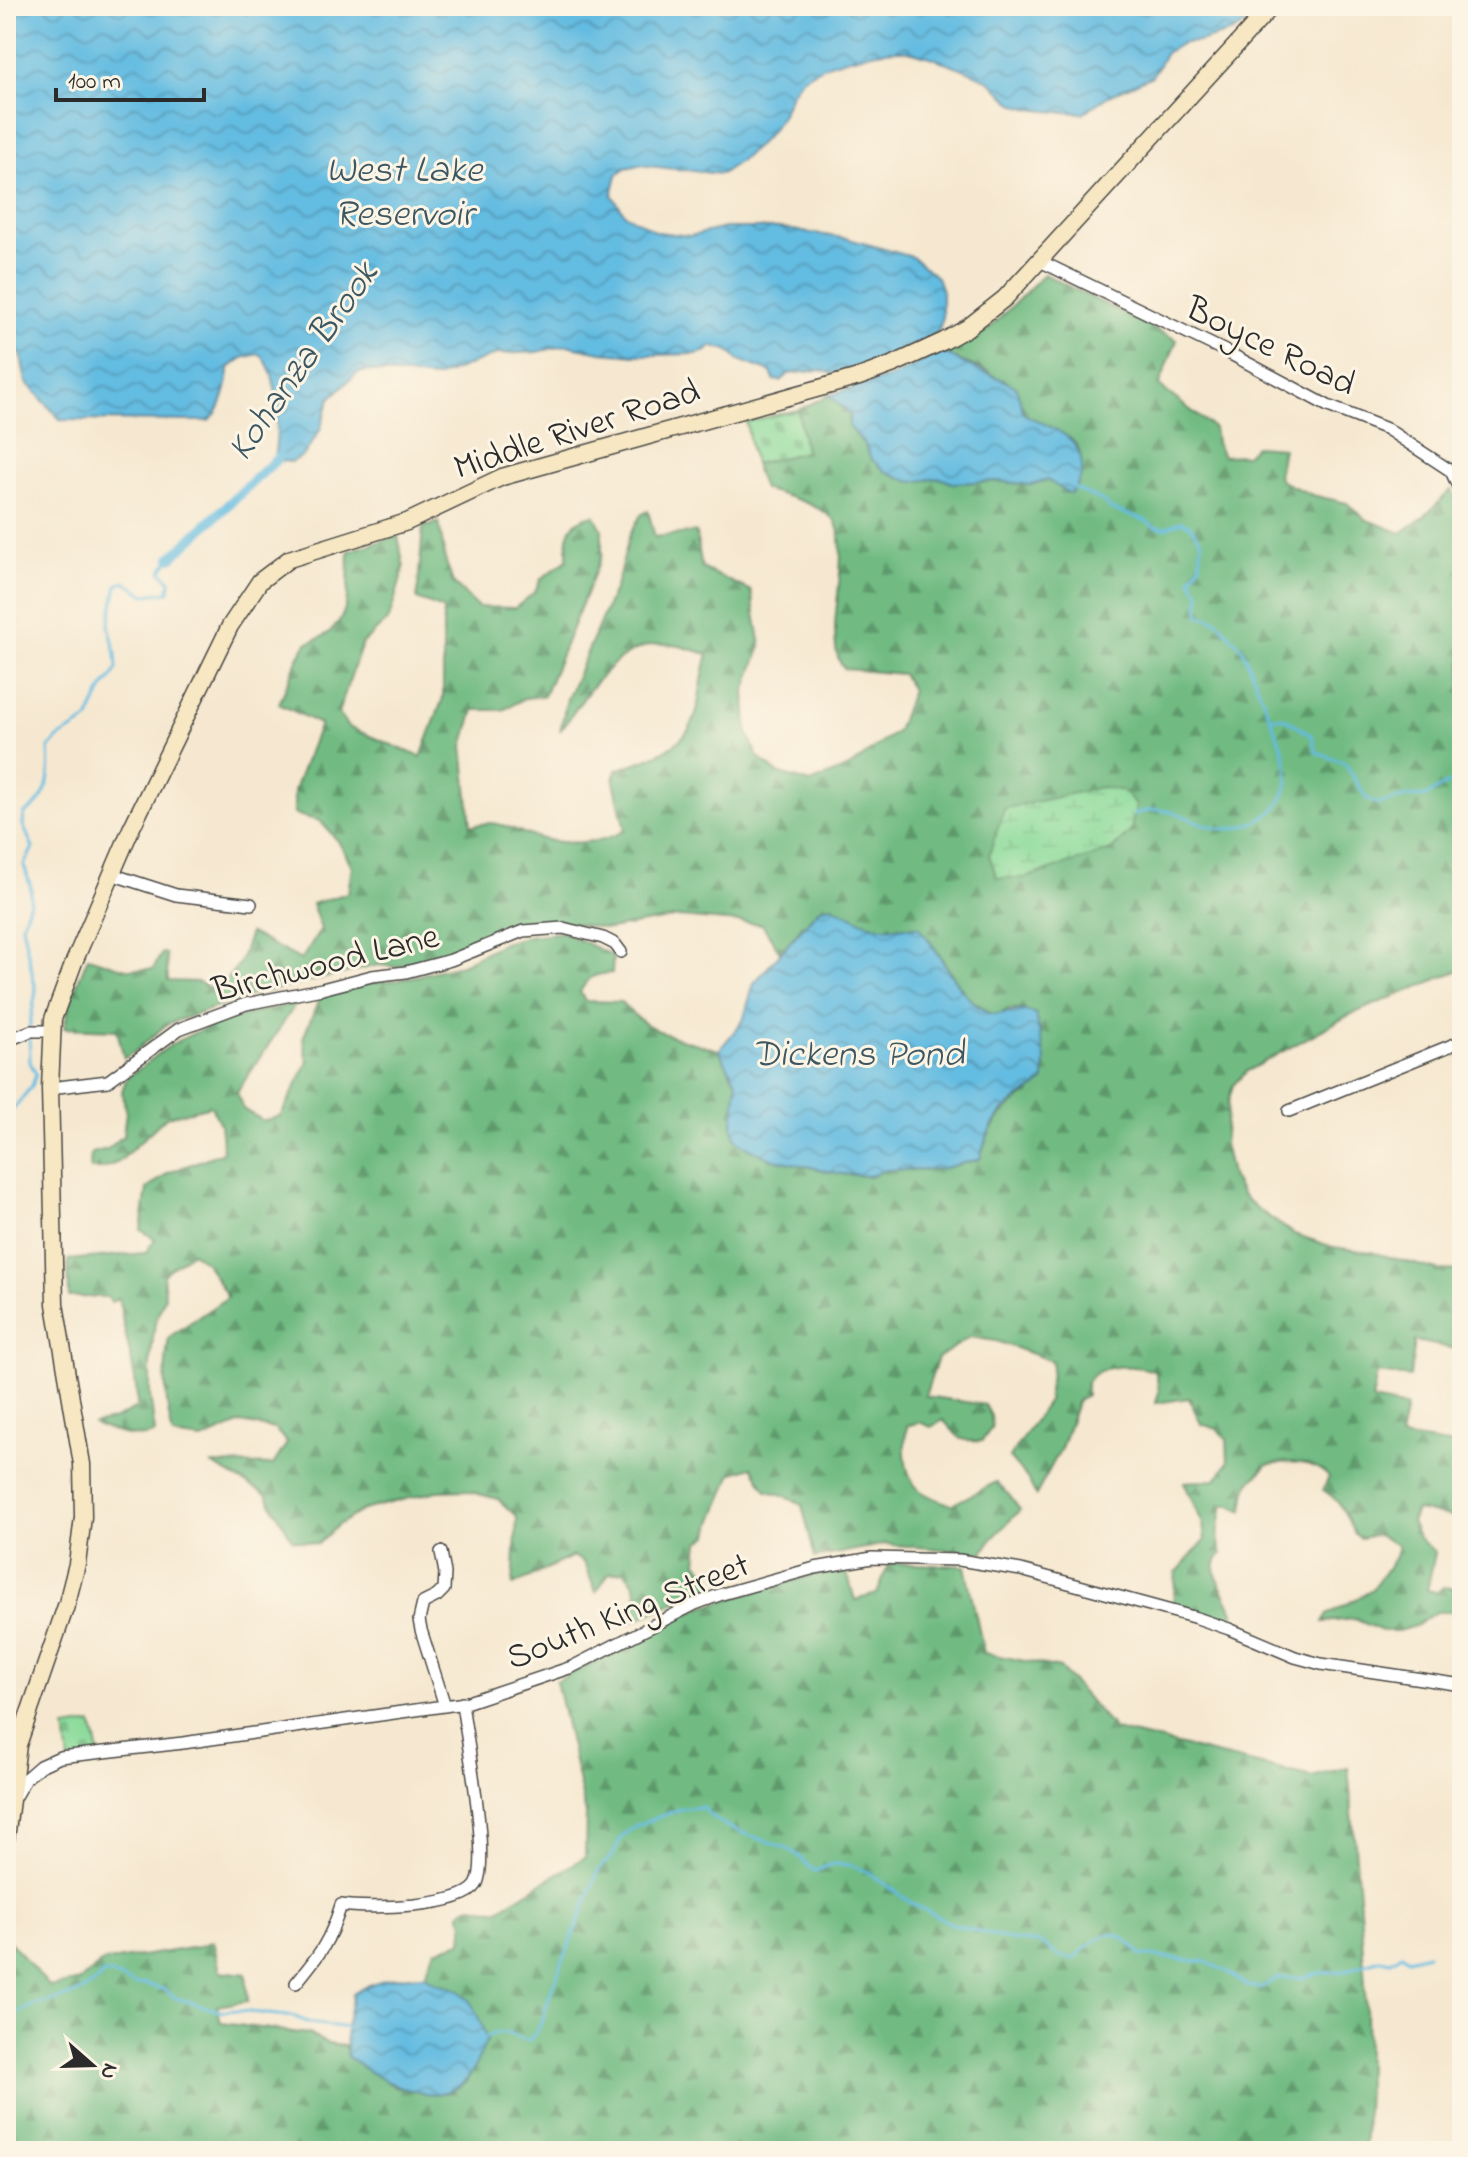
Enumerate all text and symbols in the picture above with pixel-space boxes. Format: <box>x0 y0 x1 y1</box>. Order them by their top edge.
scale bar <box>56 52 204 102</box>
text: 100 m <box>68 65 121 100</box>
water label: West Lake Reservoir <box>326 144 484 244</box>
water label: Kohanza Brook <box>215 250 395 474</box>
street label: Boyce Road <box>1175 284 1364 412</box>
street label: Middle River Road <box>447 367 707 496</box>
street label: Birchwood Lane <box>206 911 446 1019</box>
water label: Dickens Pond <box>752 1028 966 1084</box>
street label: South King Street <box>499 1540 758 1686</box>
north arrow <box>52 2025 132 2105</box>
text: N <box>90 2058 126 2083</box>

